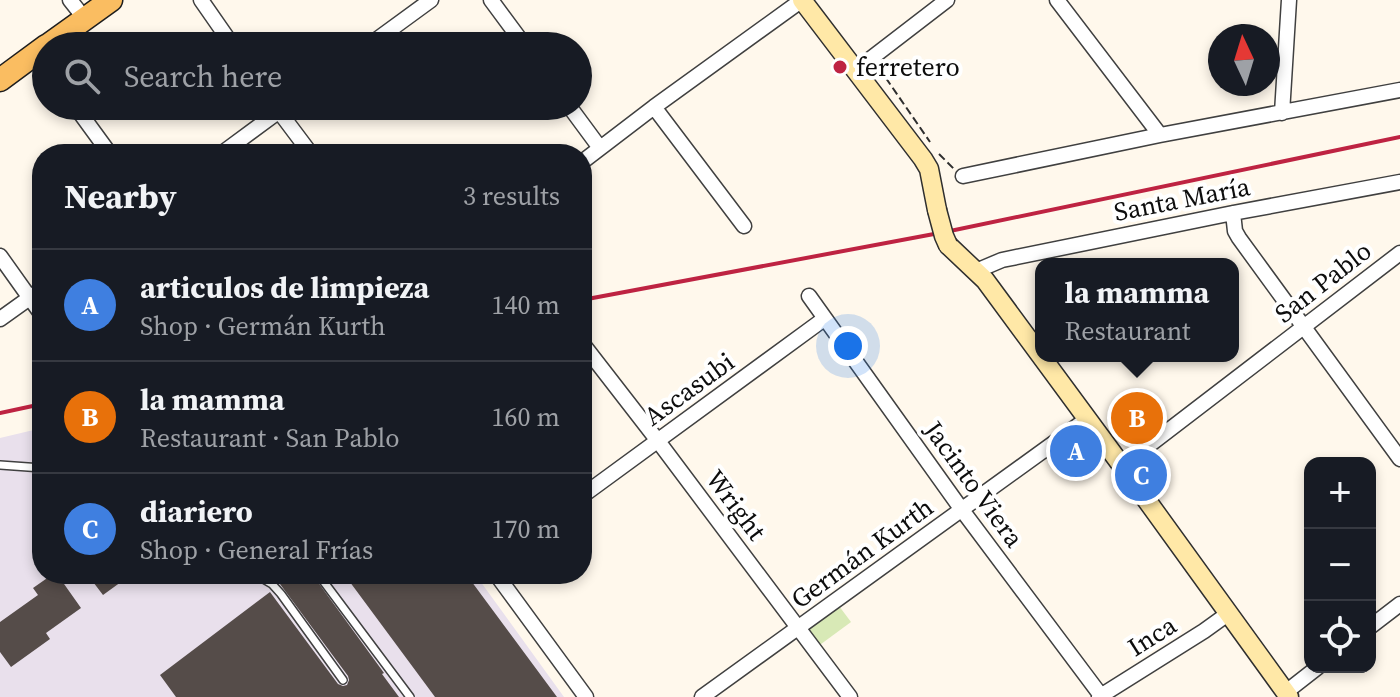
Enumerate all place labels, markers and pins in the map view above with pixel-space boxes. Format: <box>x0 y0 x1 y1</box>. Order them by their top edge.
place label: ferretero <box>856 49 960 85</box>
marker: ferretero <box>831 58 849 76</box>
pin: B <box>1111 388 1163 448</box>
pin: A <box>1050 421 1102 481</box>
pin: C <box>1115 445 1167 505</box>

